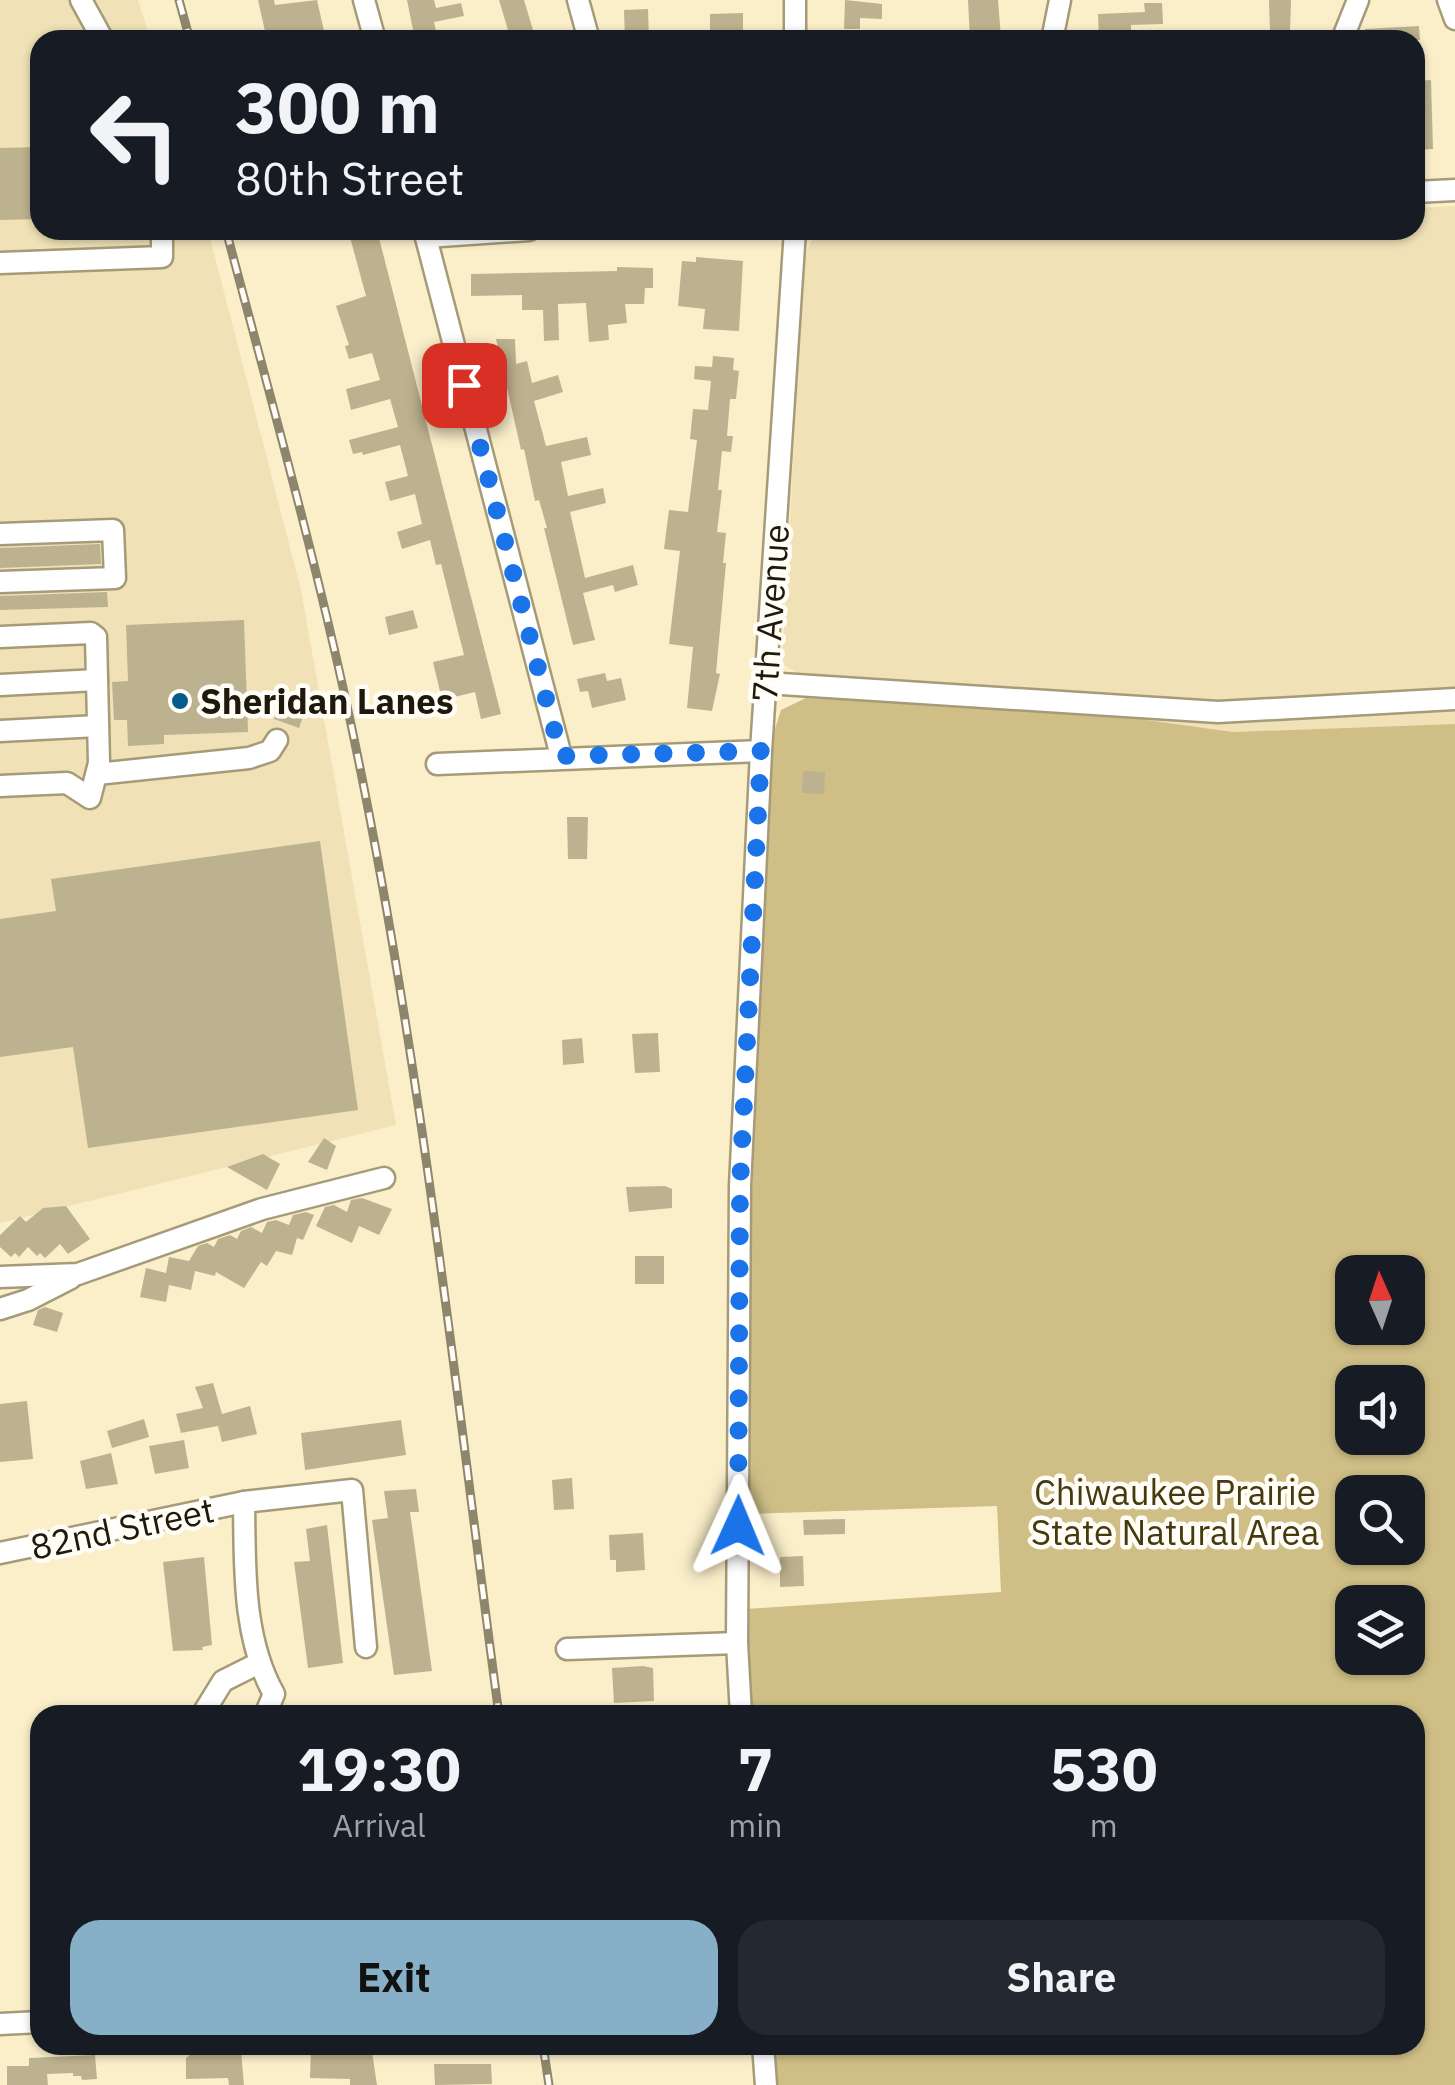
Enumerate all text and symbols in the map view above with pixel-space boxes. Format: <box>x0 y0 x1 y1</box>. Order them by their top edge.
text: 300 m <box>235 61 440 152</box>
icon: left <box>70 70 200 200</box>
text: 80th Street <box>235 149 464 207</box>
pin <box>422 343 507 428</box>
icon: arrive <box>437 358 492 413</box>
street label: 7th Avenue <box>741 522 799 704</box>
place label: Sheridan Lanes <box>200 678 454 724</box>
marker: Sheridan Lanes <box>169 690 191 712</box>
north arrow <box>1335 1255 1425 1345</box>
map controls <box>1335 1255 1425 1675</box>
button: sound <box>1335 1365 1425 1455</box>
park label: Chiwaukee Prairie State Natural Area <box>1031 1469 1319 1555</box>
position arrow <box>686 1474 790 1578</box>
button: search <box>1335 1475 1425 1565</box>
street label: 82nd Street <box>26 1486 218 1570</box>
button: layers <box>1335 1585 1425 1675</box>
text: 19:30 <box>297 1729 461 1808</box>
text: 7 <box>737 1729 773 1808</box>
text: 530 <box>1050 1729 1158 1808</box>
text: Arrival <box>333 1804 426 1846</box>
text: min <box>728 1804 782 1846</box>
text: m <box>1090 1804 1118 1846</box>
button: Exit <box>70 1920 718 2035</box>
button: Share <box>738 1920 1385 2035</box>

